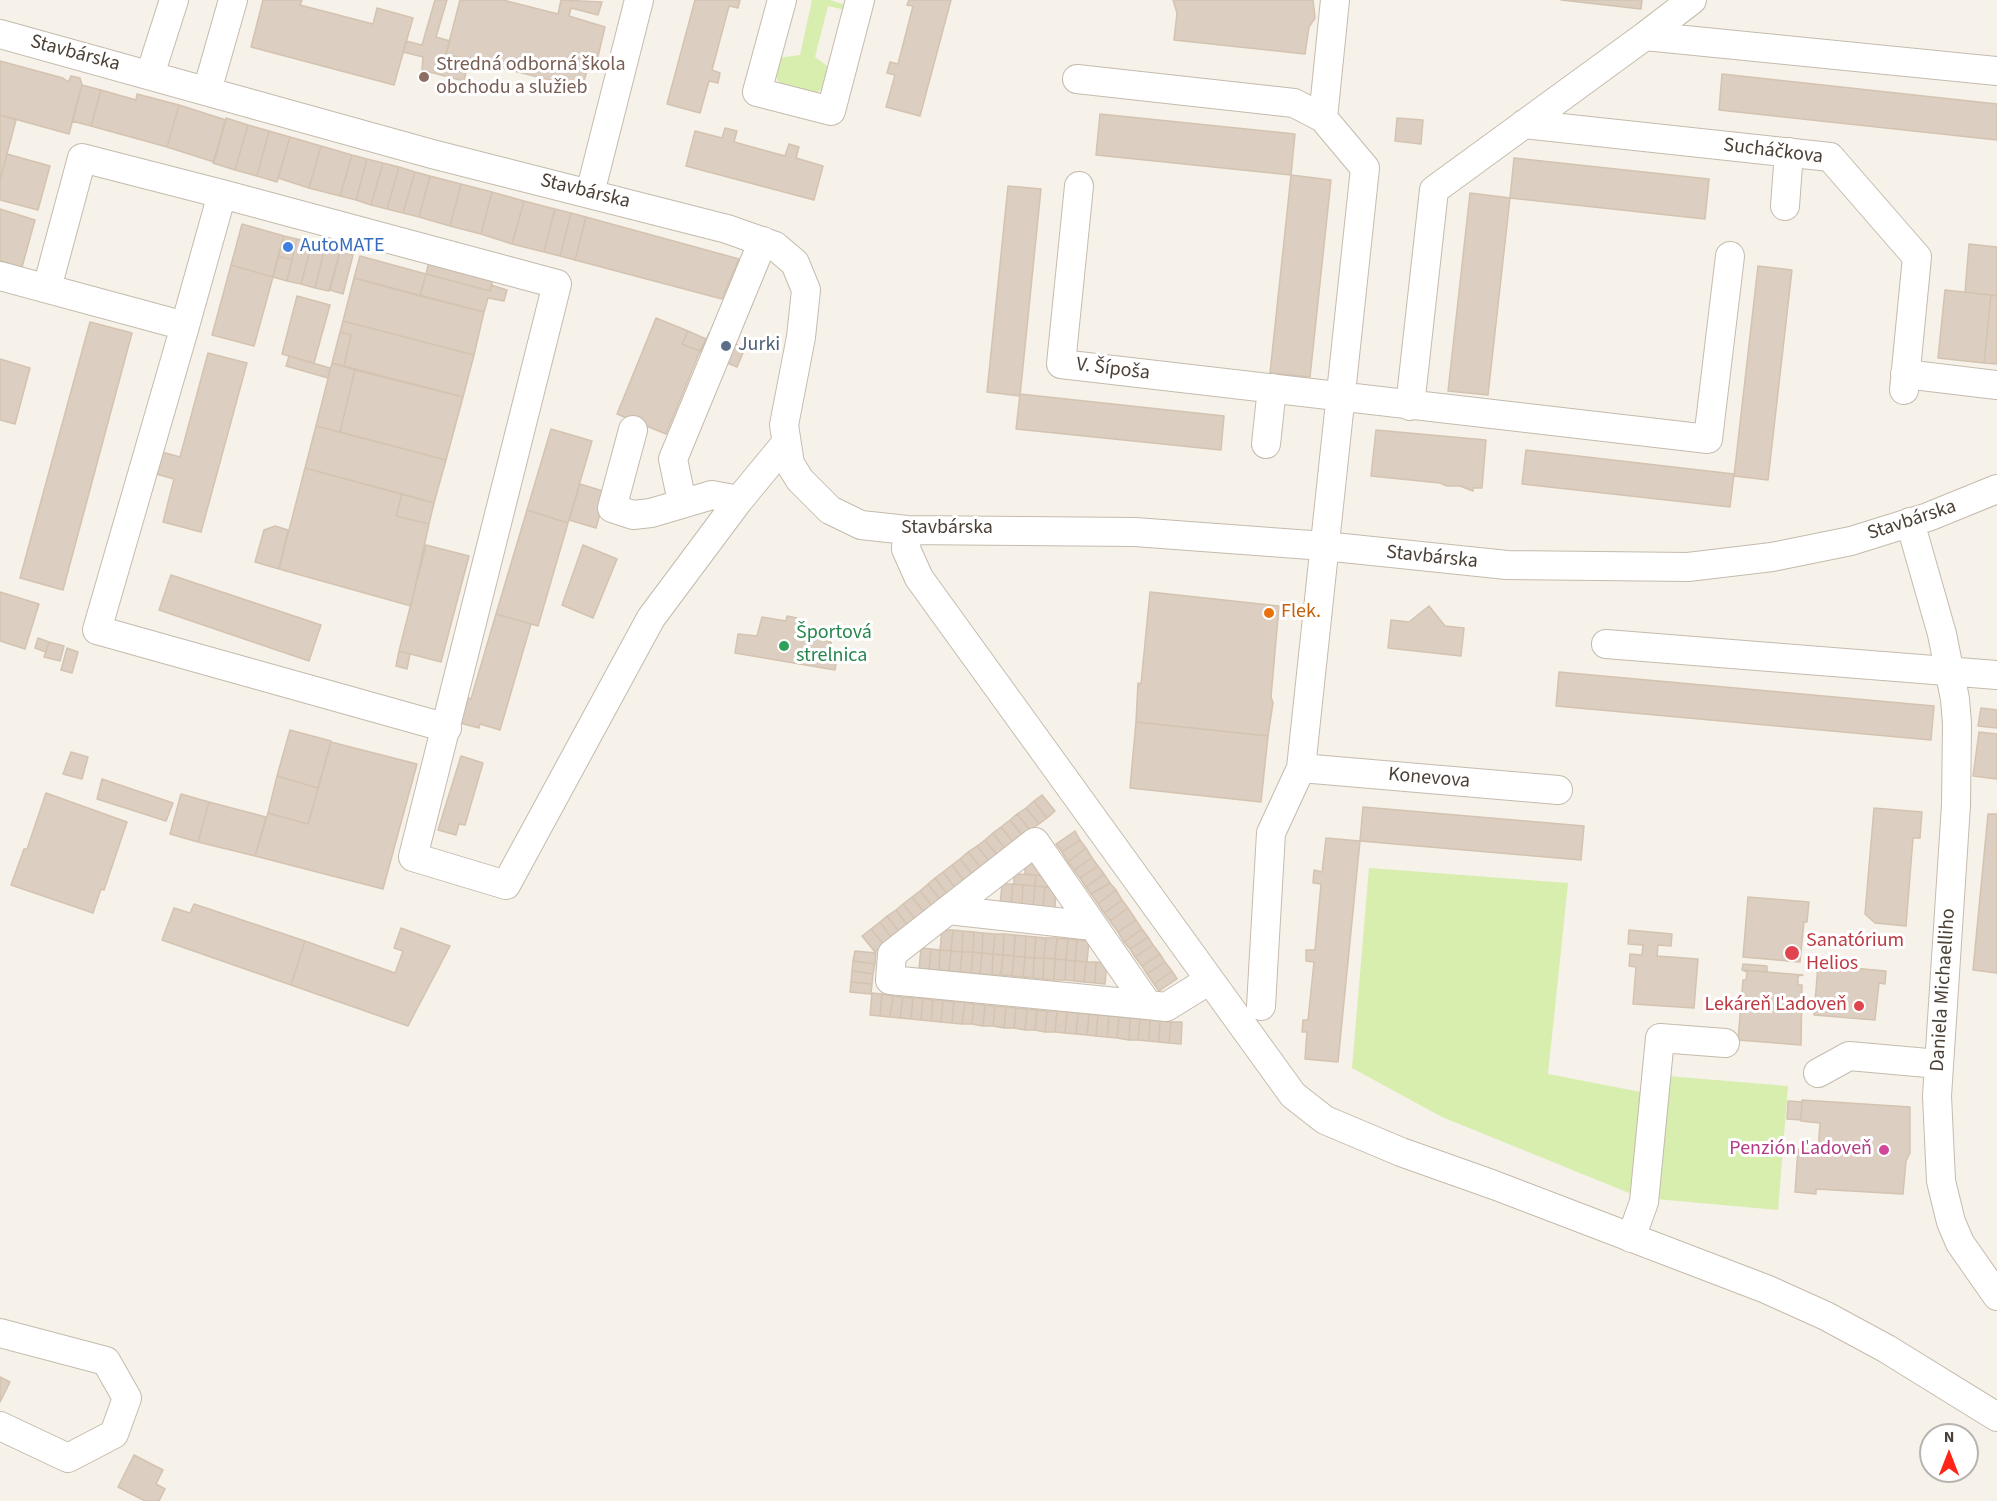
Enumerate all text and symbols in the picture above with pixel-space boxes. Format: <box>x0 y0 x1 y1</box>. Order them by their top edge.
street label: Stavbárska <box>28 31 122 77</box>
place label: Stredná odborná škola obchodu a služieb <box>436 54 625 101</box>
marker: Stredná odborná škola obchodu a služieb <box>417 70 431 84</box>
street label: Sucháčkova <box>1722 134 1824 170</box>
street label: Stavbárska <box>538 169 632 215</box>
place label: AutoMATE <box>300 235 385 259</box>
marker: AutoMATE <box>281 240 295 254</box>
place label: Jurki <box>738 334 780 358</box>
marker: Jurki <box>719 339 733 353</box>
street label: V. Šípoša <box>1075 354 1151 386</box>
street label: Stavbárska <box>1865 495 1959 547</box>
street label: Stavbárska <box>901 517 993 541</box>
street label: Stavbárska <box>1385 541 1479 575</box>
place label: Flek. <box>1281 601 1321 625</box>
marker: Flek. <box>1262 606 1276 620</box>
place label: Športová strelnica <box>796 622 872 669</box>
marker: Športová strelnica <box>777 639 791 653</box>
street label: Konevova <box>1387 763 1471 795</box>
street label: Daniela Michaelliho <box>1926 908 1962 1072</box>
place label: Sanatórium Helios <box>1806 930 1904 977</box>
marker: Sanatórium Helios <box>1783 944 1801 962</box>
place label: Lekáreň Ľadoveň <box>1704 994 1847 1018</box>
marker: Lekáreň Ľadoveň <box>1852 999 1866 1013</box>
place label: Penzión Ľadoveň <box>1729 1138 1872 1162</box>
marker: Penzión Ľadoveň <box>1877 1143 1891 1157</box>
north arrow <box>1919 1423 1979 1483</box>
text: N <box>1944 1426 1954 1448</box>

